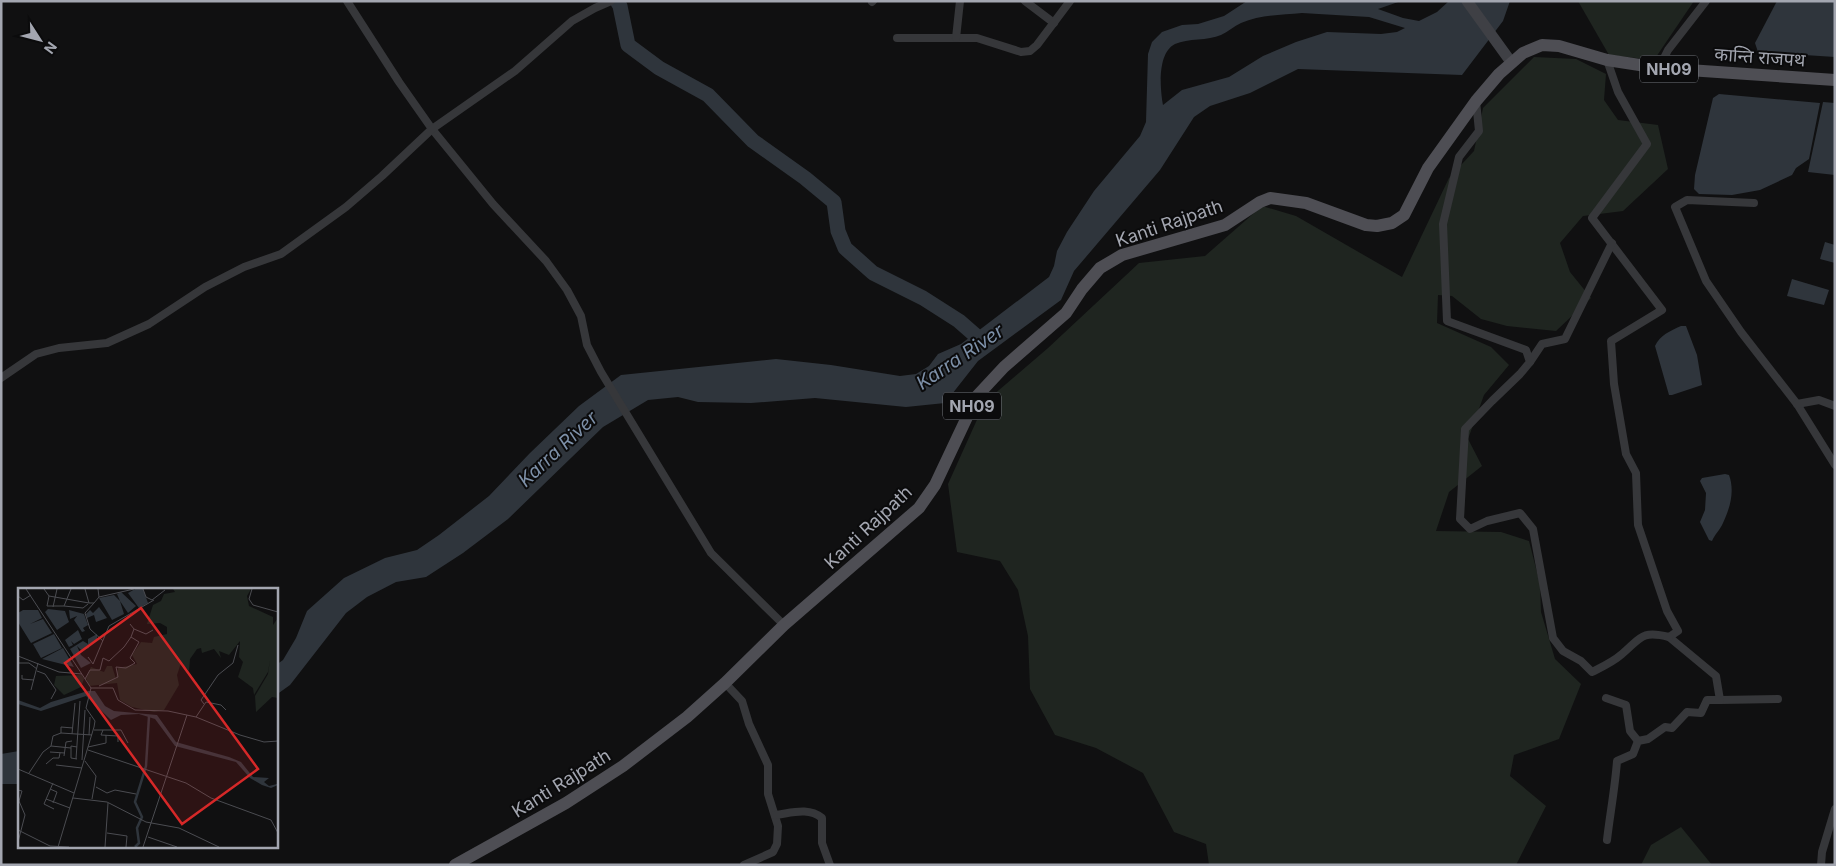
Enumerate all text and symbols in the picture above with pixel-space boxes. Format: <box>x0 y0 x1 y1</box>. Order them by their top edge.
north arrow <box>15 15 65 65</box>
text: N <box>41 39 61 57</box>
street label: कान्ति राजपथ <box>1714 43 1807 71</box>
road number: NH09 <box>1640 56 1698 82</box>
street label: Kanti Rajpath <box>1113 195 1225 251</box>
water label: Karra River <box>912 319 1009 395</box>
road number: NH09 <box>943 392 1001 420</box>
water label: Karra River <box>514 406 603 492</box>
street label: Kanti Rajpath <box>820 481 916 573</box>
inset map <box>18 588 278 848</box>
street label: Kanti Rajpath <box>508 744 614 822</box>

